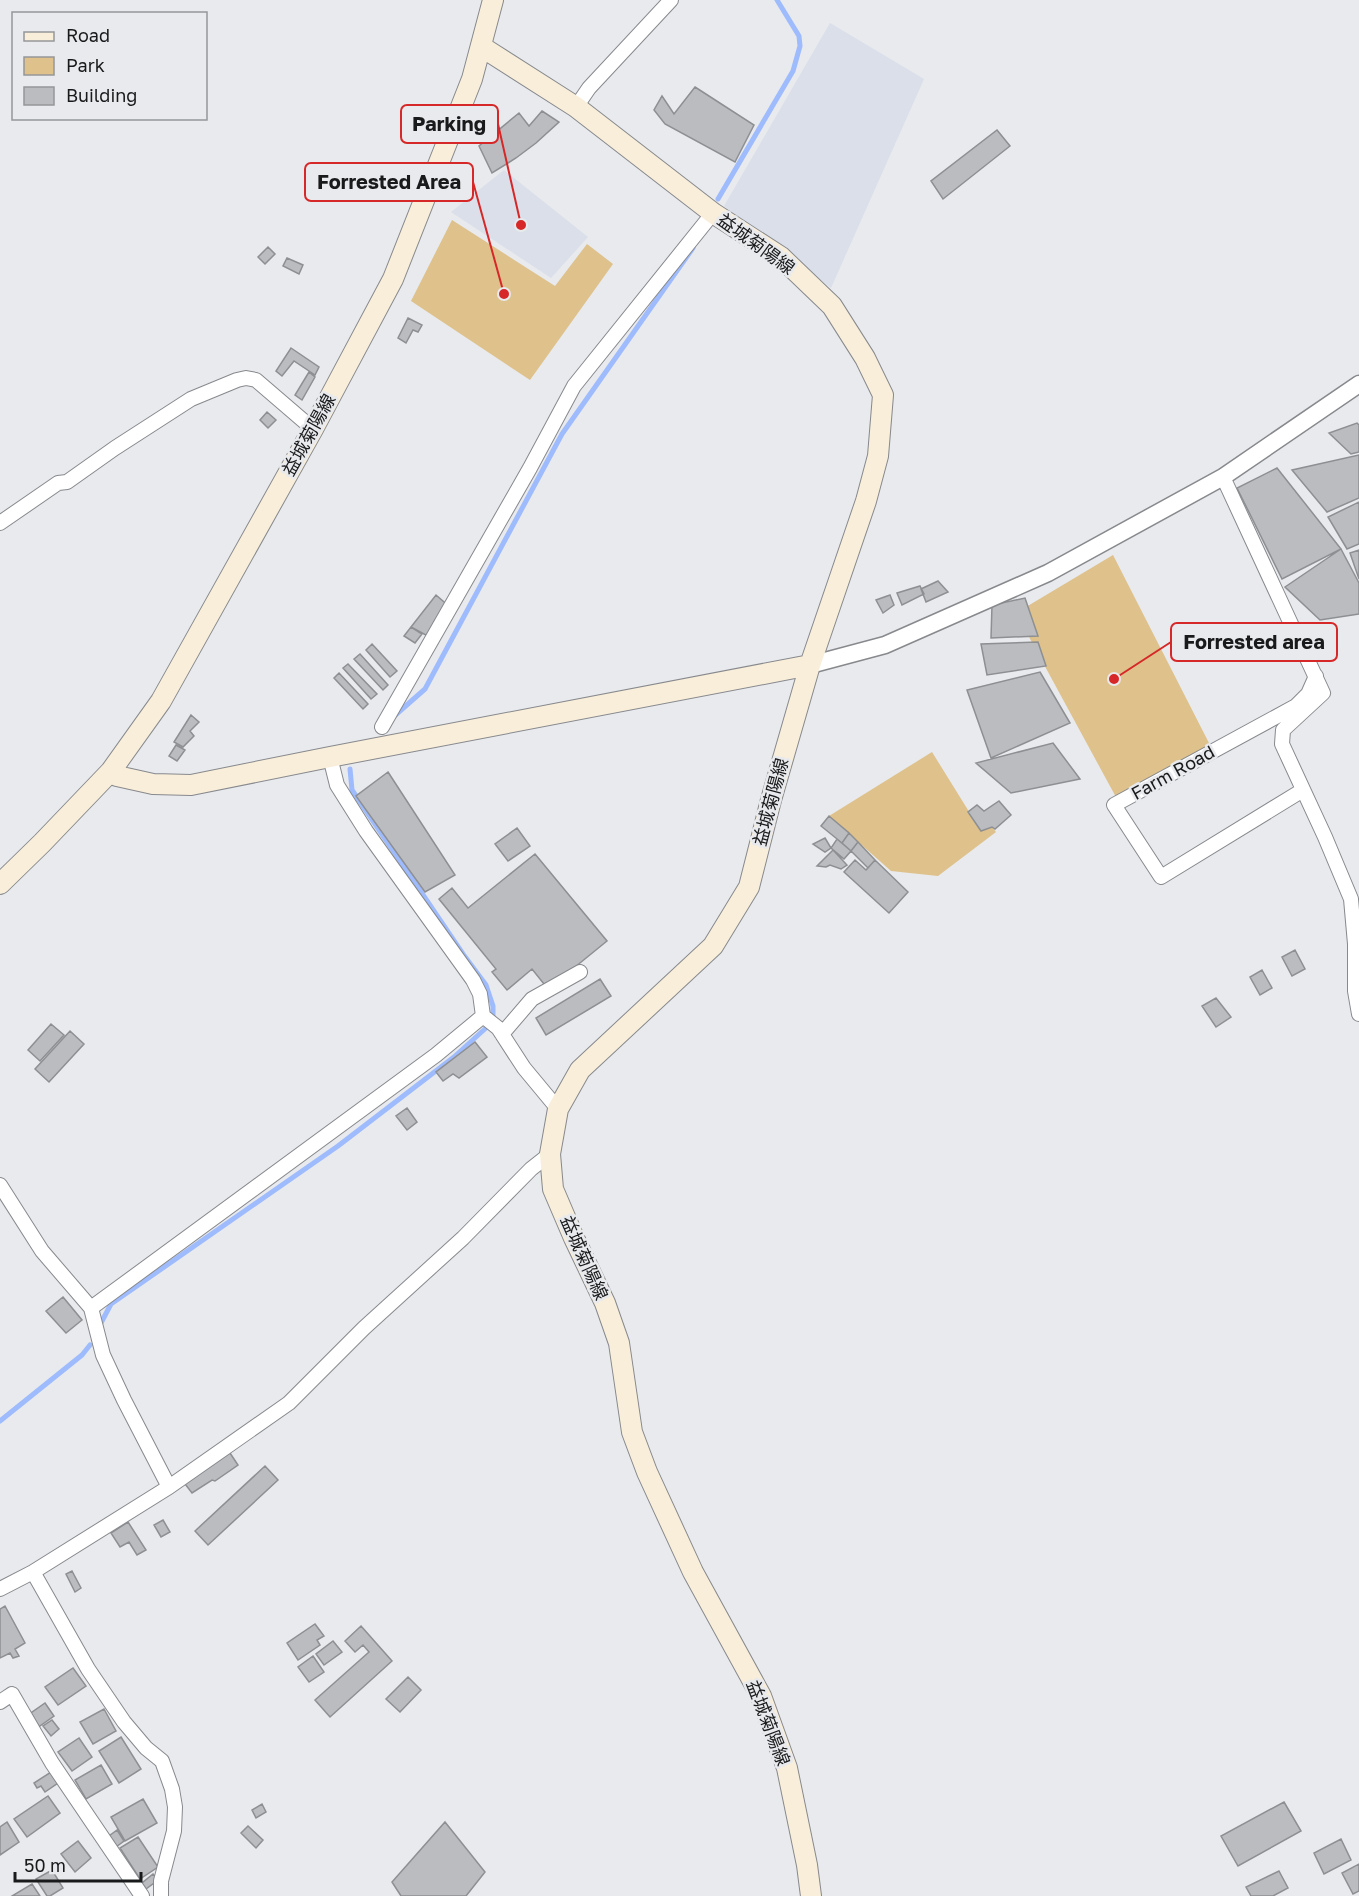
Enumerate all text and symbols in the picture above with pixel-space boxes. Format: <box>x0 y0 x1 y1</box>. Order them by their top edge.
legend <box>12 12 207 120</box>
text: Road <box>66 24 110 46</box>
text: Park <box>66 54 105 76</box>
text: Building <box>66 84 137 106</box>
callout: Parking <box>401 105 498 143</box>
text: Parking <box>412 111 486 135</box>
callout: Forrested Area <box>305 163 473 201</box>
text: Forrested Area <box>317 169 461 193</box>
street label: 益城菊陽線 <box>714 208 799 279</box>
street label: 益城菊陽線 <box>277 390 340 479</box>
callout: Forrested area <box>1171 623 1337 661</box>
text: Forrested area <box>1183 629 1325 653</box>
street label: Farm Road <box>1127 740 1218 804</box>
street label: 益城菊陽線 <box>748 755 792 848</box>
street label: 益城菊陽線 <box>557 1212 613 1303</box>
street label: 益城菊陽線 <box>743 1677 795 1769</box>
scale bar <box>15 1845 141 1883</box>
text: 50 m <box>24 1854 66 1876</box>

